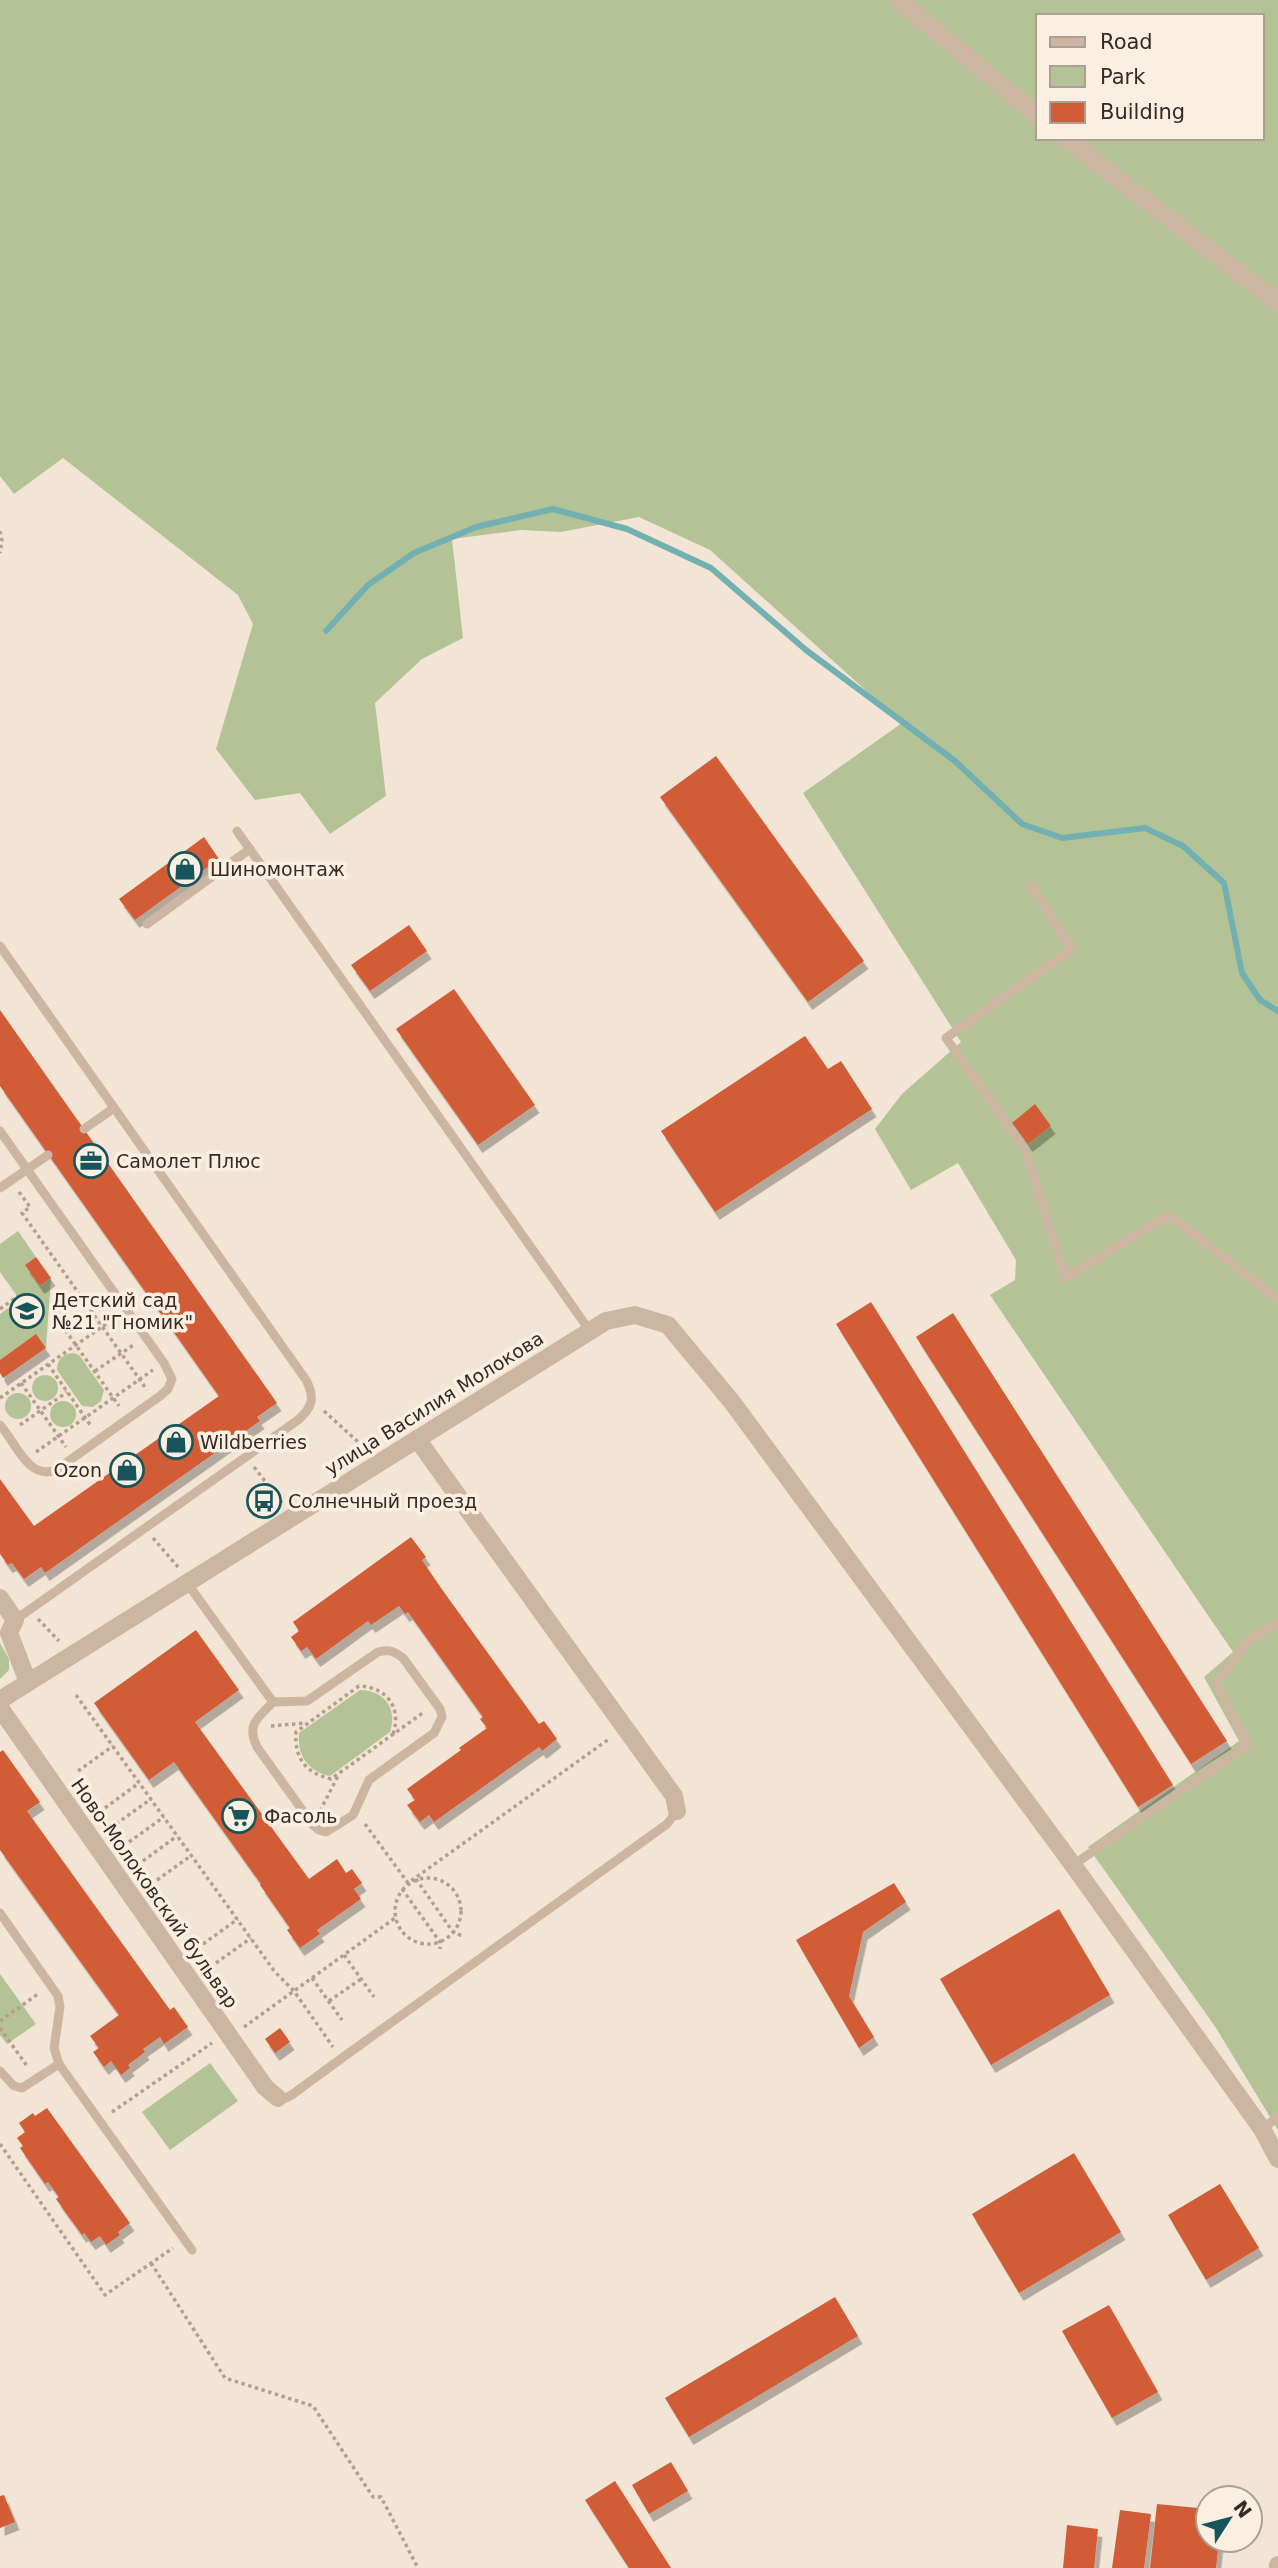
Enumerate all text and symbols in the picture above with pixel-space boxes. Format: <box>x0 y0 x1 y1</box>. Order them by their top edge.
legend <box>1036 14 1264 140</box>
text: Road <box>1100 30 1153 54</box>
text: Park <box>1100 65 1146 89</box>
text: Building <box>1100 100 1185 124</box>
shop icon: Шиномонтаж <box>166 850 204 888</box>
place label: Шиномонтаж <box>210 858 345 880</box>
office icon: Самолет Плюс <box>72 1142 110 1180</box>
place label: Самолет Плюс <box>116 1150 261 1172</box>
place label: Детский сад №21 "Гномик" <box>52 1289 193 1333</box>
school or university icon: Детский сад №21 "Гномик" <box>8 1292 46 1330</box>
street label: улица Василия Молокова <box>321 1327 547 1479</box>
shop icon: Wildberries <box>157 1423 195 1461</box>
place label: Wildberries <box>200 1431 307 1453</box>
shop icon: Ozon <box>108 1451 146 1489</box>
place label: Ozon <box>53 1459 102 1481</box>
bus stop icon: Солнечный проезд <box>245 1482 283 1520</box>
place label: Солнечный проезд <box>288 1490 477 1512</box>
street label: Ново-Молоковский бульвар <box>67 1774 243 2012</box>
supermarket icon: Фасоль <box>220 1797 258 1835</box>
place label: Фасоль <box>264 1805 337 1827</box>
north arrow <box>1194 2484 1264 2554</box>
text: N <box>1229 2496 1256 2522</box>

